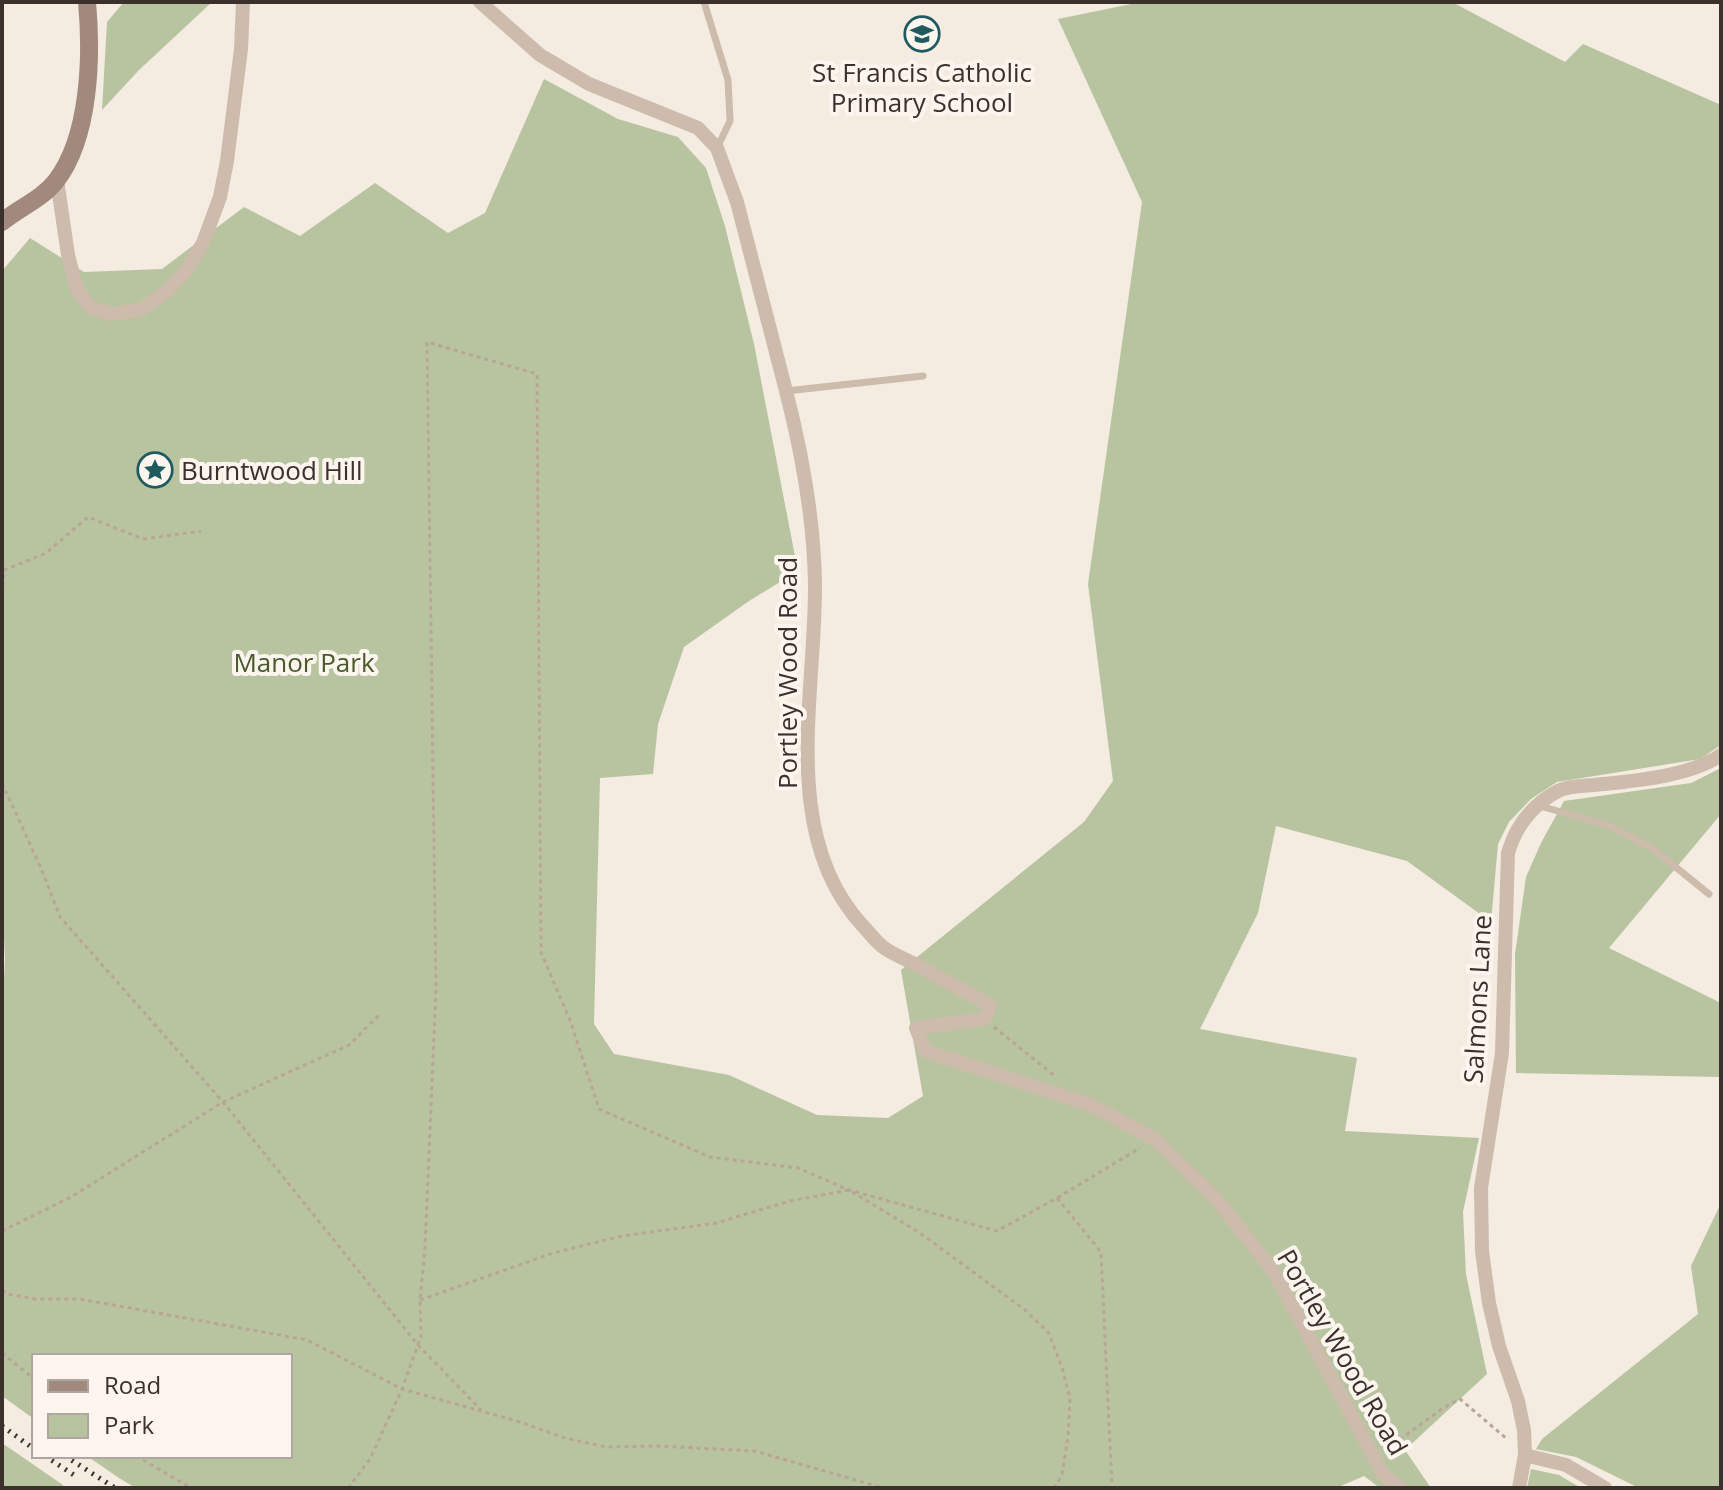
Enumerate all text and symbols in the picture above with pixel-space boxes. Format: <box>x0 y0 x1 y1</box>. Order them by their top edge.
school or university icon: St Francis Catholic Primary School <box>903 15 941 53</box>
place label: St Francis Catholic Primary School <box>812 54 1032 120</box>
place icon: Burntwood Hill <box>136 451 174 489</box>
place label: Burntwood Hill <box>181 452 363 488</box>
street label: Portley Wood Road <box>769 557 805 789</box>
park label: Manor Park <box>233 644 375 680</box>
street label: Salmons Lane <box>1455 914 1499 1084</box>
street label: Portley Wood Road <box>1269 1242 1417 1462</box>
legend <box>32 1354 292 1458</box>
text: Road <box>104 1368 161 1401</box>
text: Park <box>104 1408 155 1441</box>

